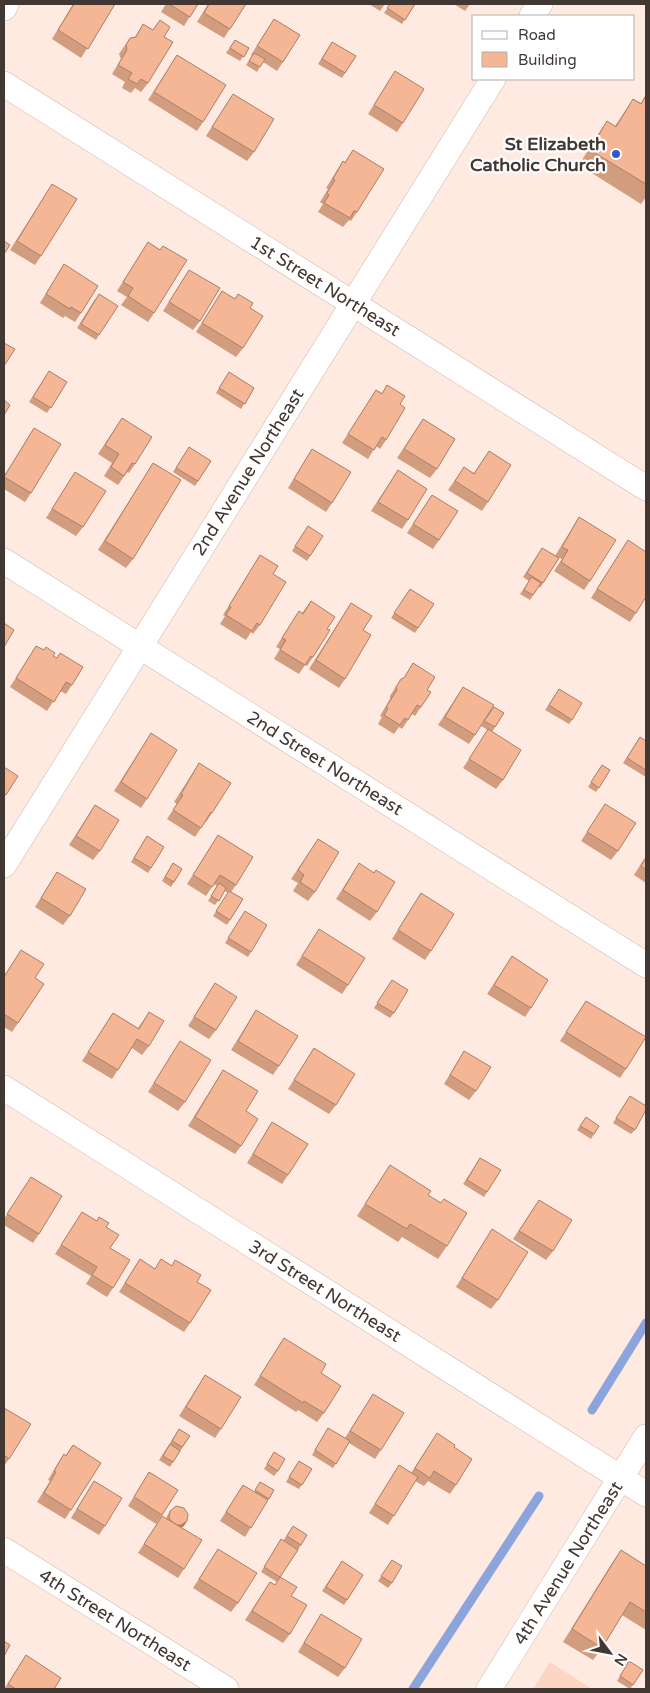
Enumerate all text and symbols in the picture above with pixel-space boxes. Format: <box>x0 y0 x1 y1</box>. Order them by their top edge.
legend <box>472 15 635 80</box>
text: Road <box>518 26 556 44</box>
text: Building <box>518 51 577 69</box>
place label: St Elizabeth Catholic Church <box>470 133 606 176</box>
marker: St Elizabeth Catholic Church <box>610 148 622 160</box>
street label: 1st Street Northeast <box>246 231 404 341</box>
street label: 2nd Avenue Northeast <box>188 384 309 560</box>
street label: 2nd Street Northeast <box>243 706 407 820</box>
street label: 3rd Street Northeast <box>245 1235 405 1347</box>
street label: 4th Avenue Northeast <box>509 1477 627 1649</box>
street label: 4th Street Northeast <box>35 1564 195 1676</box>
north arrow <box>585 1628 635 1678</box>
text: N <box>610 1650 631 1669</box>

